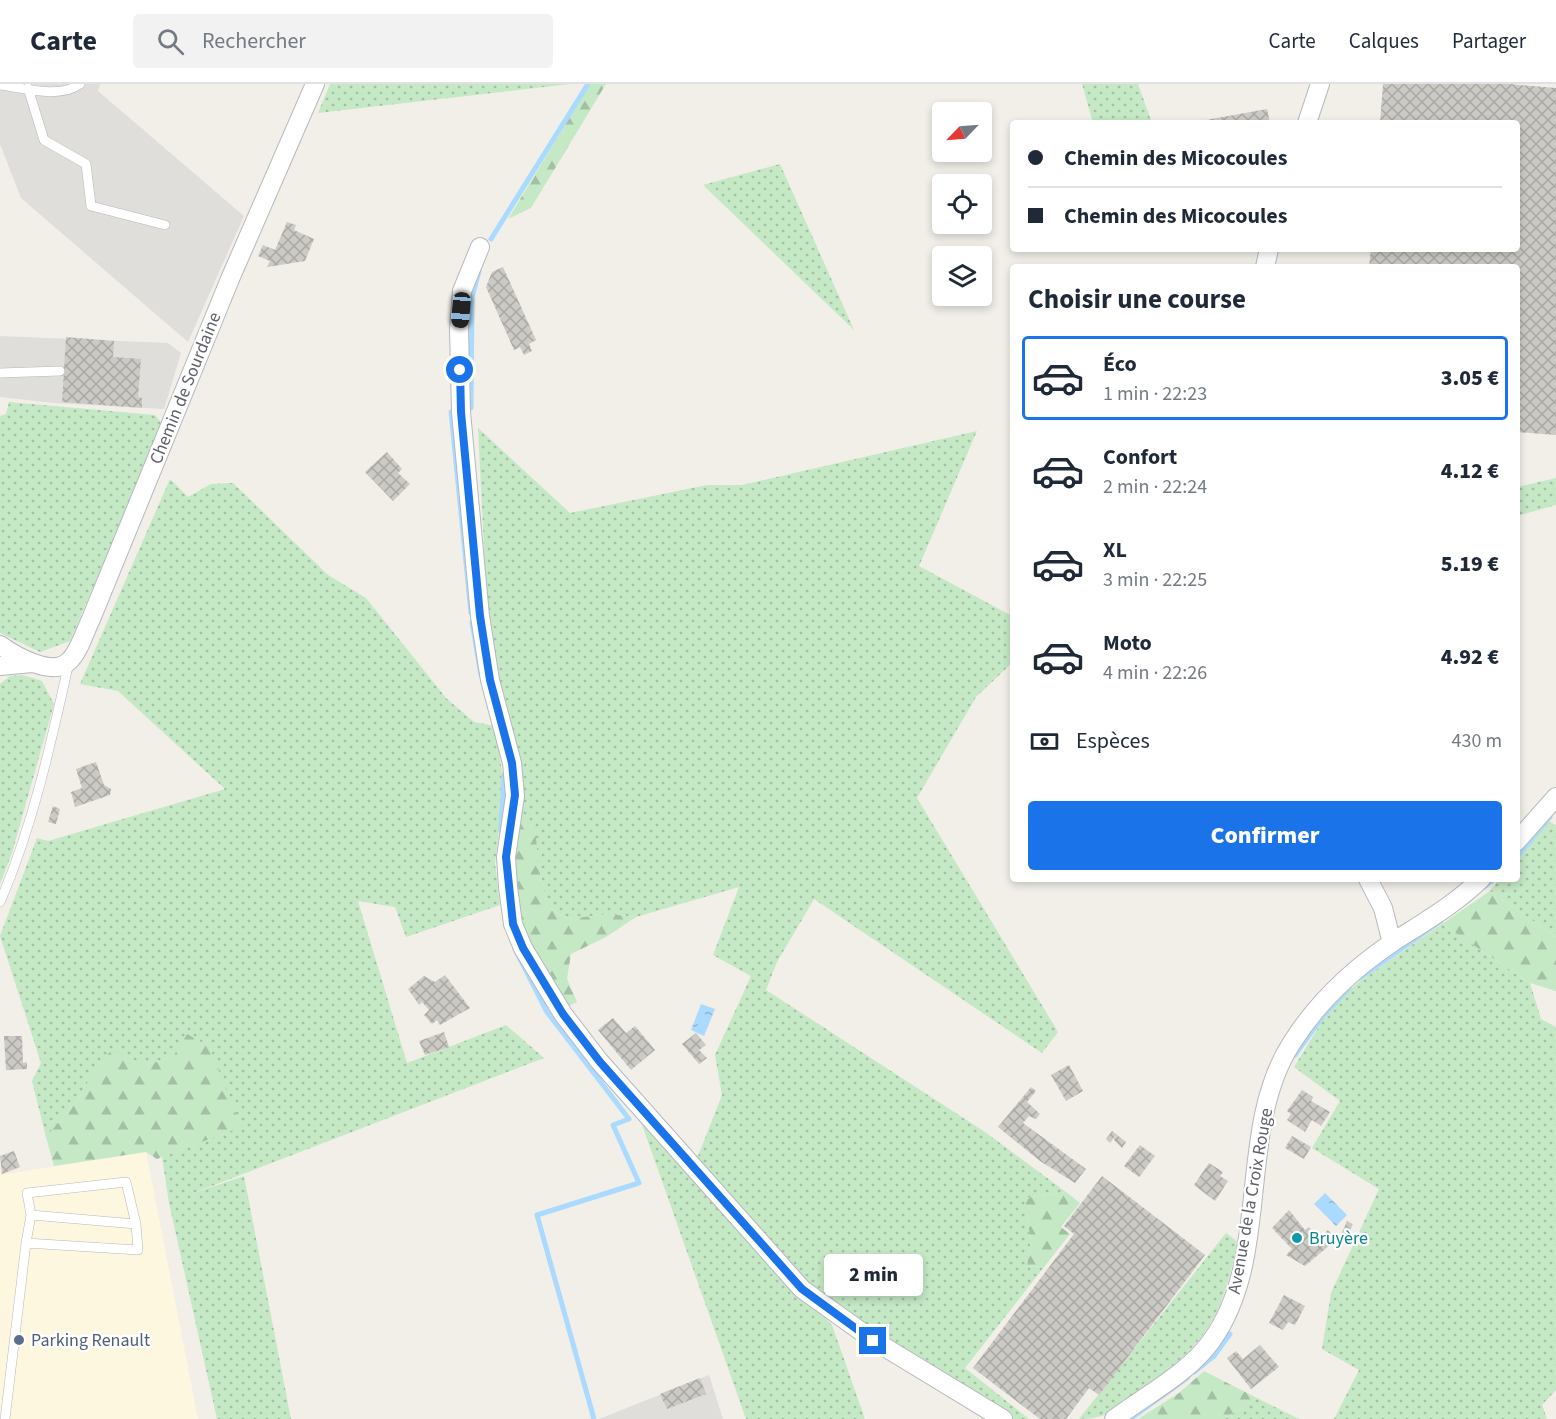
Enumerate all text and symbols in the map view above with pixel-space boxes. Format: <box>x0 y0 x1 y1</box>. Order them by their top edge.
search box <box>133 14 553 68</box>
text: Carte <box>30 21 97 61</box>
icon: search <box>154 25 187 58</box>
text: Rechercher <box>202 25 306 57</box>
text: Carte <box>1269 26 1316 56</box>
text: Calques <box>1349 26 1419 56</box>
text: Partager <box>1452 26 1526 56</box>
north arrow <box>932 102 992 162</box>
map controls <box>932 102 992 306</box>
text: Chemin des Micocoules <box>1064 142 1287 174</box>
button: locate <box>932 174 992 234</box>
text: Chemin des Micocoules <box>1064 200 1287 232</box>
button: layers <box>932 246 992 306</box>
text: Choisir une course <box>1028 280 1246 319</box>
car <box>450 291 472 329</box>
street label: Chemin de Sourdaine <box>144 308 227 468</box>
text: Éco <box>1103 348 1137 380</box>
icon: car <box>1031 351 1085 405</box>
route start <box>446 356 473 383</box>
text: 3.05 € <box>1441 362 1499 394</box>
text: 1 min · 22:23 <box>1103 380 1207 408</box>
text: Confort <box>1103 441 1177 473</box>
icon: car <box>1031 444 1085 498</box>
text: 4.12 € <box>1441 455 1499 487</box>
text: 2 min · 22:24 <box>1103 473 1207 501</box>
text: XL <box>1103 534 1127 566</box>
icon: car <box>1031 537 1085 591</box>
text: 5.19 € <box>1441 548 1499 580</box>
text: 3 min · 22:25 <box>1103 566 1207 594</box>
text: Moto <box>1103 627 1152 659</box>
icon: car <box>1031 630 1085 684</box>
text: 4.92 € <box>1441 641 1499 673</box>
text: 4 min · 22:26 <box>1103 659 1207 687</box>
icon: cash <box>1028 725 1061 758</box>
text: Espèces <box>1076 725 1150 757</box>
text: 430 m <box>1452 727 1502 755</box>
button: Confirmer <box>1028 801 1502 870</box>
street label: Avenue de la Croix Rouge <box>1222 1106 1279 1296</box>
place label: Bruyère <box>1309 1226 1368 1251</box>
marker: Bruyère <box>1290 1231 1304 1245</box>
callout: 2 min <box>824 1254 922 1296</box>
text: 2 min <box>849 1261 898 1289</box>
route end <box>859 1327 886 1354</box>
place label: Parking Renault <box>31 1328 150 1353</box>
marker: Parking Renault <box>12 1333 26 1347</box>

